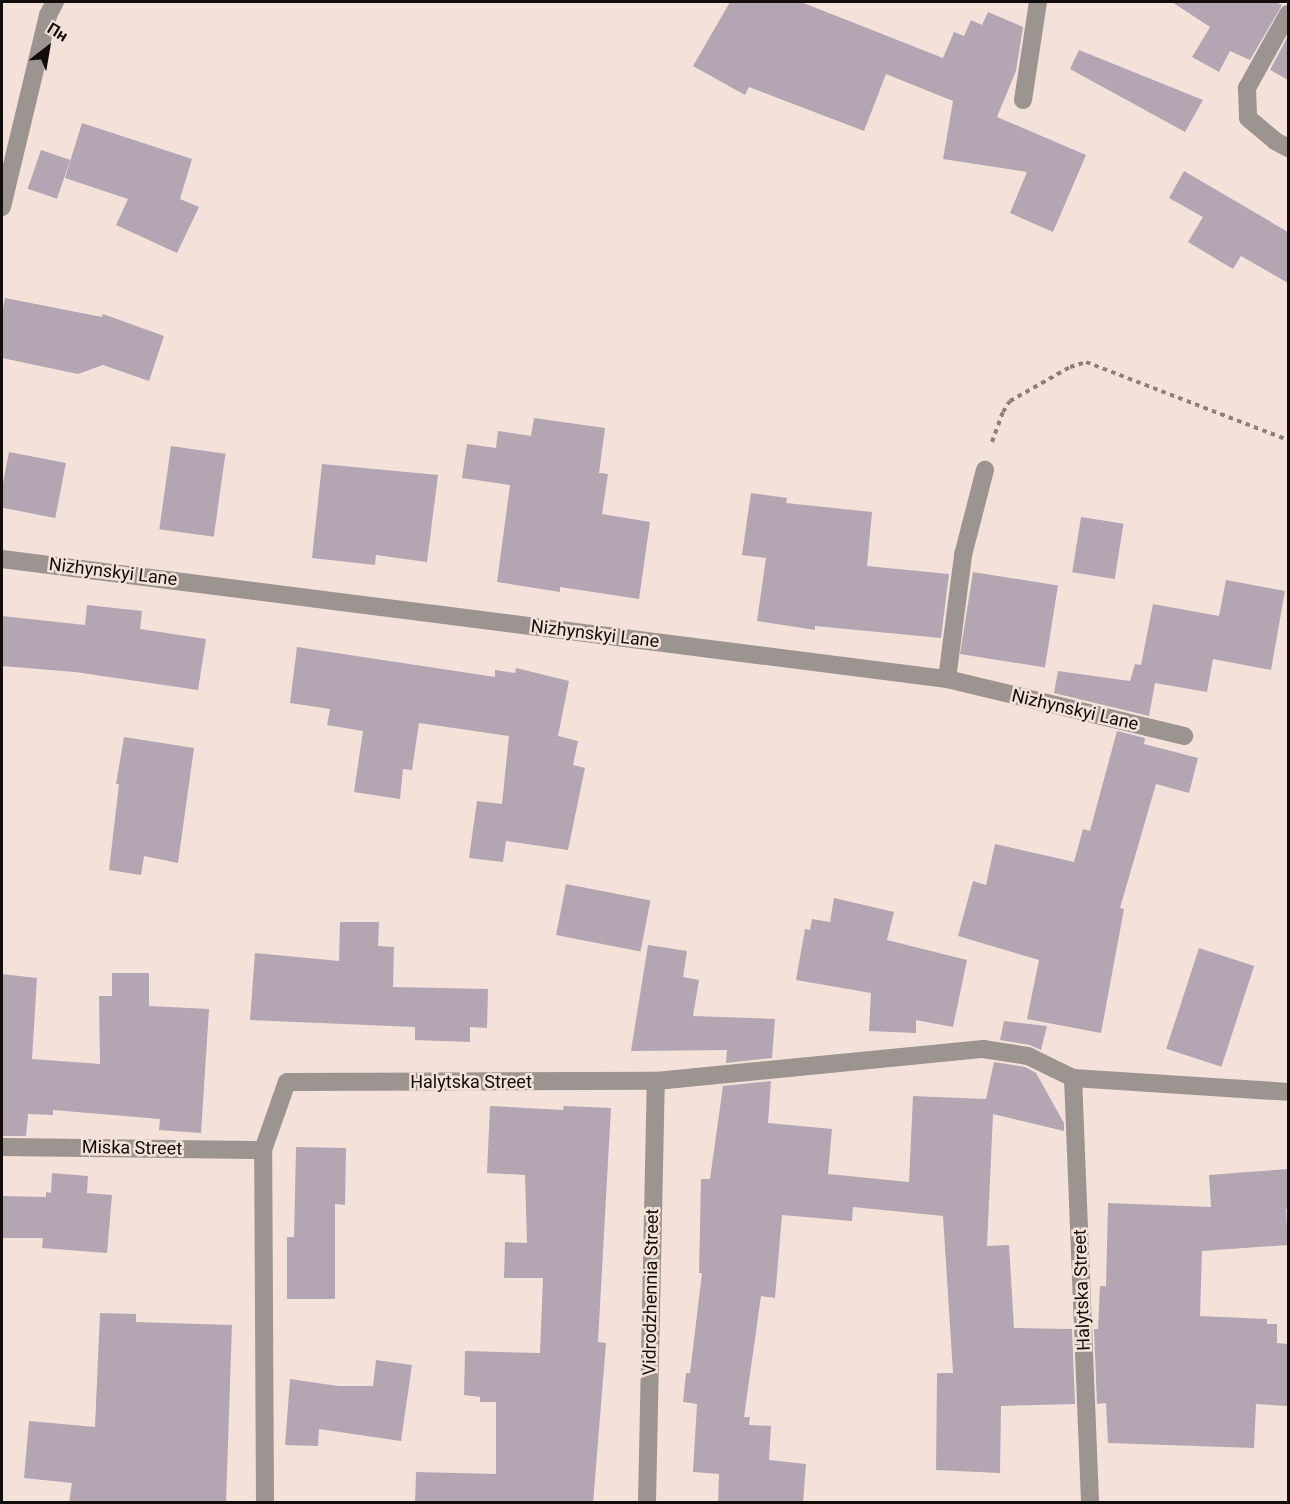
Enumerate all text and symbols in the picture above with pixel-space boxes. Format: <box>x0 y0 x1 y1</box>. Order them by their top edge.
north arrow <box>18 18 78 78</box>
text: Пн <box>44 19 71 46</box>
street label: Nizhynskyi Lane <box>48 553 178 591</box>
street label: Nizhynskyi Lane <box>530 615 660 653</box>
street label: Nizhynskyi Lane <box>1010 685 1140 735</box>
street label: Halytska Street <box>410 1071 532 1093</box>
street label: Miska Street <box>82 1136 182 1160</box>
street label: Vidrodzhennia Street <box>639 1208 663 1376</box>
street label: Halytska Street <box>1069 1229 1095 1351</box>

